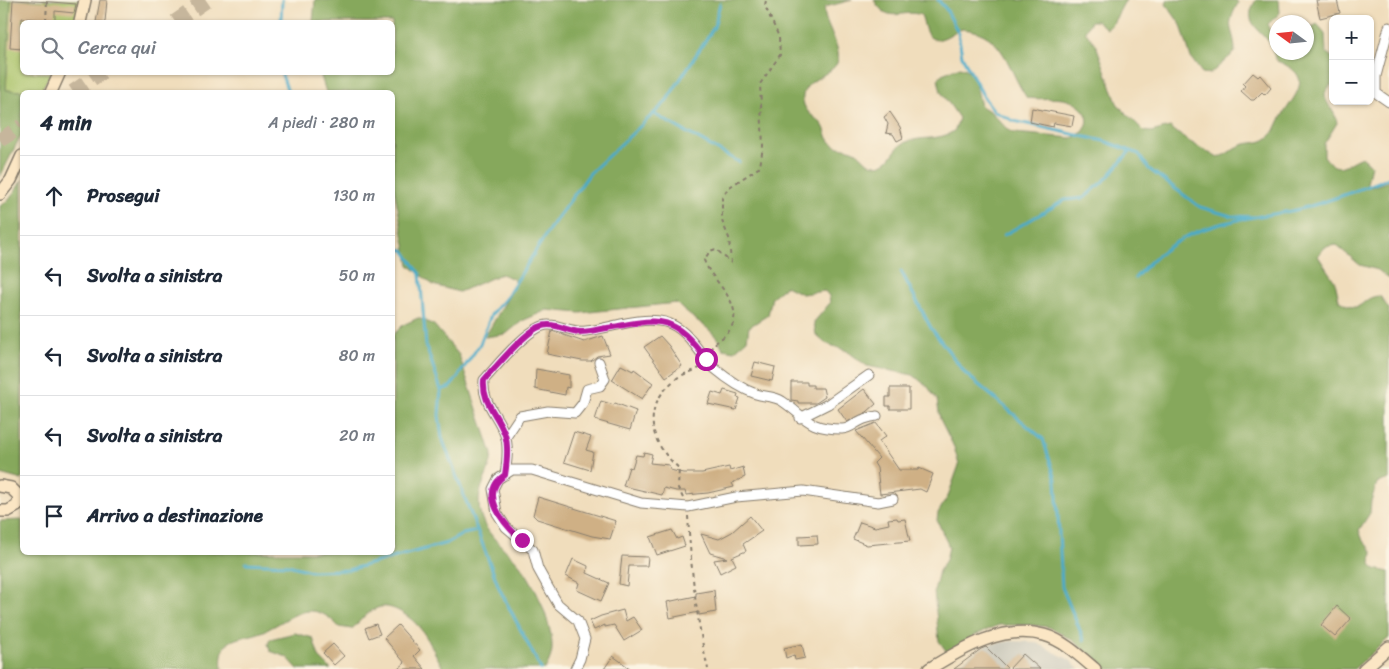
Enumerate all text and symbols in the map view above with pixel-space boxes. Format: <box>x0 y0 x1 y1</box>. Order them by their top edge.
north arrow <box>1269 15 1314 60</box>
map controls <box>1329 15 1374 105</box>
button: + <box>1329 15 1374 60</box>
search box <box>20 20 395 75</box>
text: Cerca qui <box>78 31 156 64</box>
icon: search <box>38 34 66 62</box>
button: − <box>1329 60 1374 105</box>
text: 4 min <box>40 104 92 142</box>
text: A piedi · 280 m <box>268 108 375 137</box>
text: Prosegui <box>87 179 160 212</box>
text: 130 m <box>333 181 375 210</box>
icon: ahead <box>40 182 68 210</box>
text: Svolta a sinistra <box>87 259 222 292</box>
text: 50 m <box>339 261 375 290</box>
icon: left <box>40 262 68 290</box>
text: Svolta a sinistra <box>87 339 222 372</box>
text: 80 m <box>339 341 375 370</box>
icon: left <box>40 342 68 370</box>
route start <box>695 348 718 371</box>
text: Svolta a sinistra <box>87 419 222 452</box>
text: 20 m <box>339 421 375 450</box>
icon: left <box>40 422 68 450</box>
text: Arrivo a destinazione <box>87 499 263 532</box>
icon: arrive <box>40 502 68 530</box>
route end <box>511 529 534 552</box>

